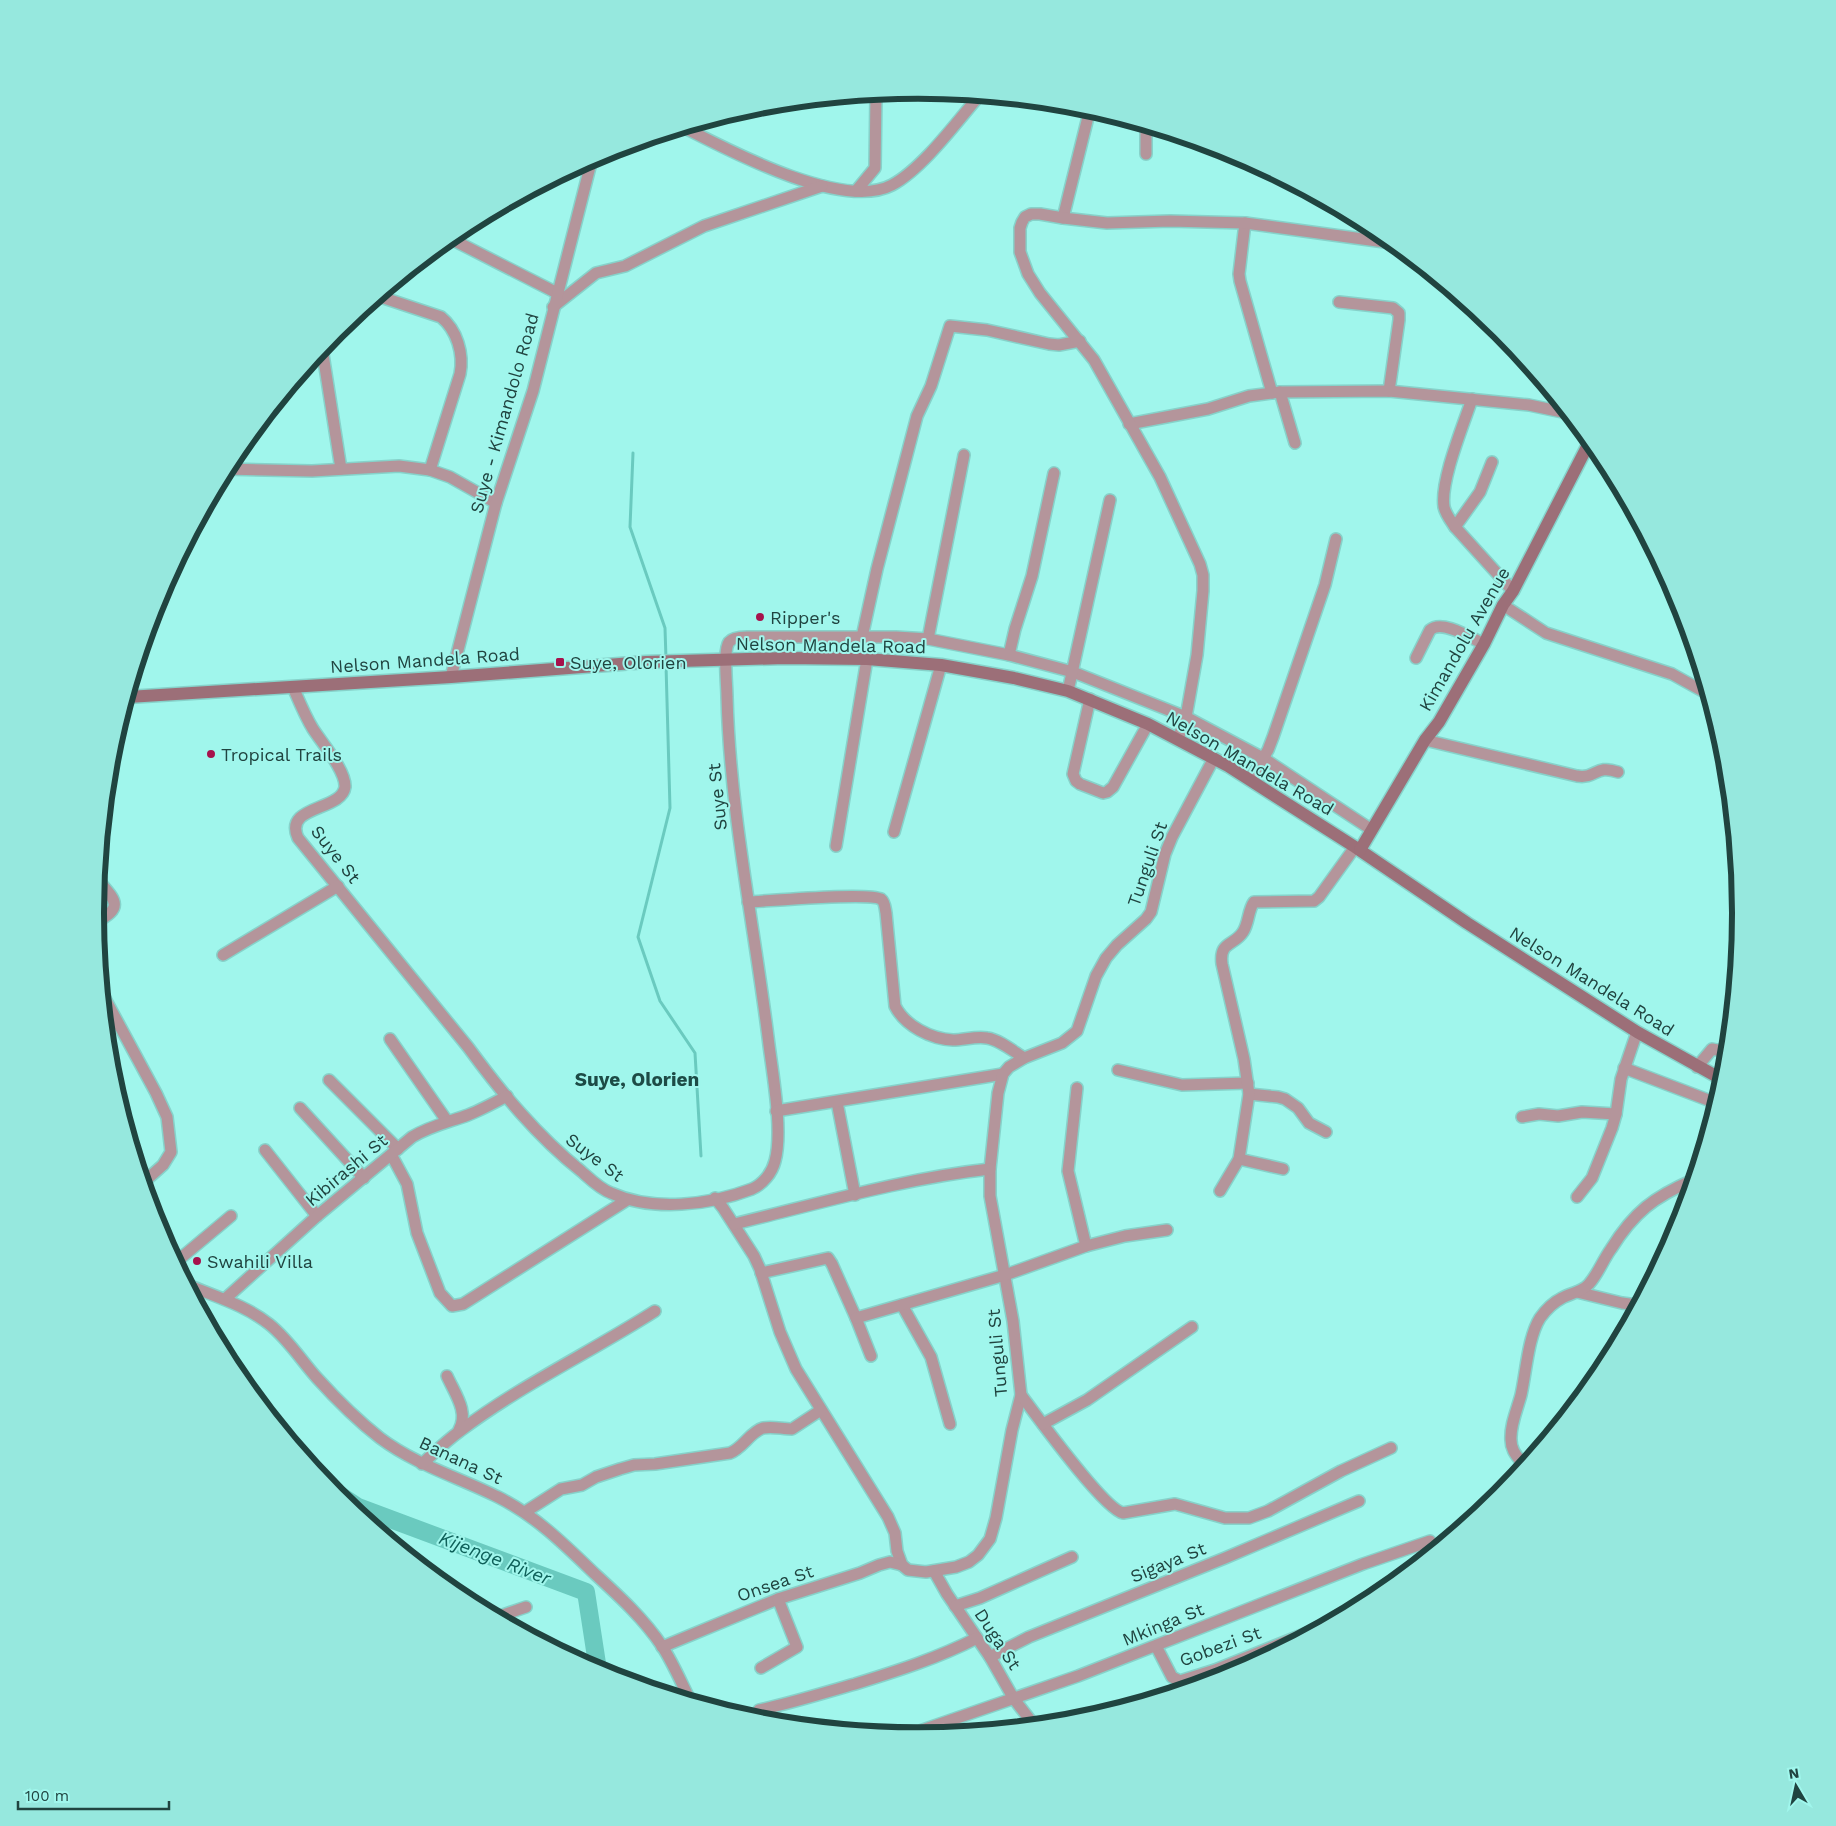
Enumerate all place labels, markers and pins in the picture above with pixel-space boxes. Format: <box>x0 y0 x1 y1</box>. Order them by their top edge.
place label: Ripper's <box>770 607 840 628</box>
marker: Ripper's <box>754 611 766 623</box>
place label: Suye, Olorien <box>570 652 687 673</box>
marker: Suye, Olorien <box>554 656 566 668</box>
place label: Tropical Trails <box>221 744 342 765</box>
marker: Tropical Trails <box>205 748 217 760</box>
place label: Swahili Villa <box>207 1251 313 1272</box>
marker: Swahili Villa <box>191 1255 203 1267</box>

